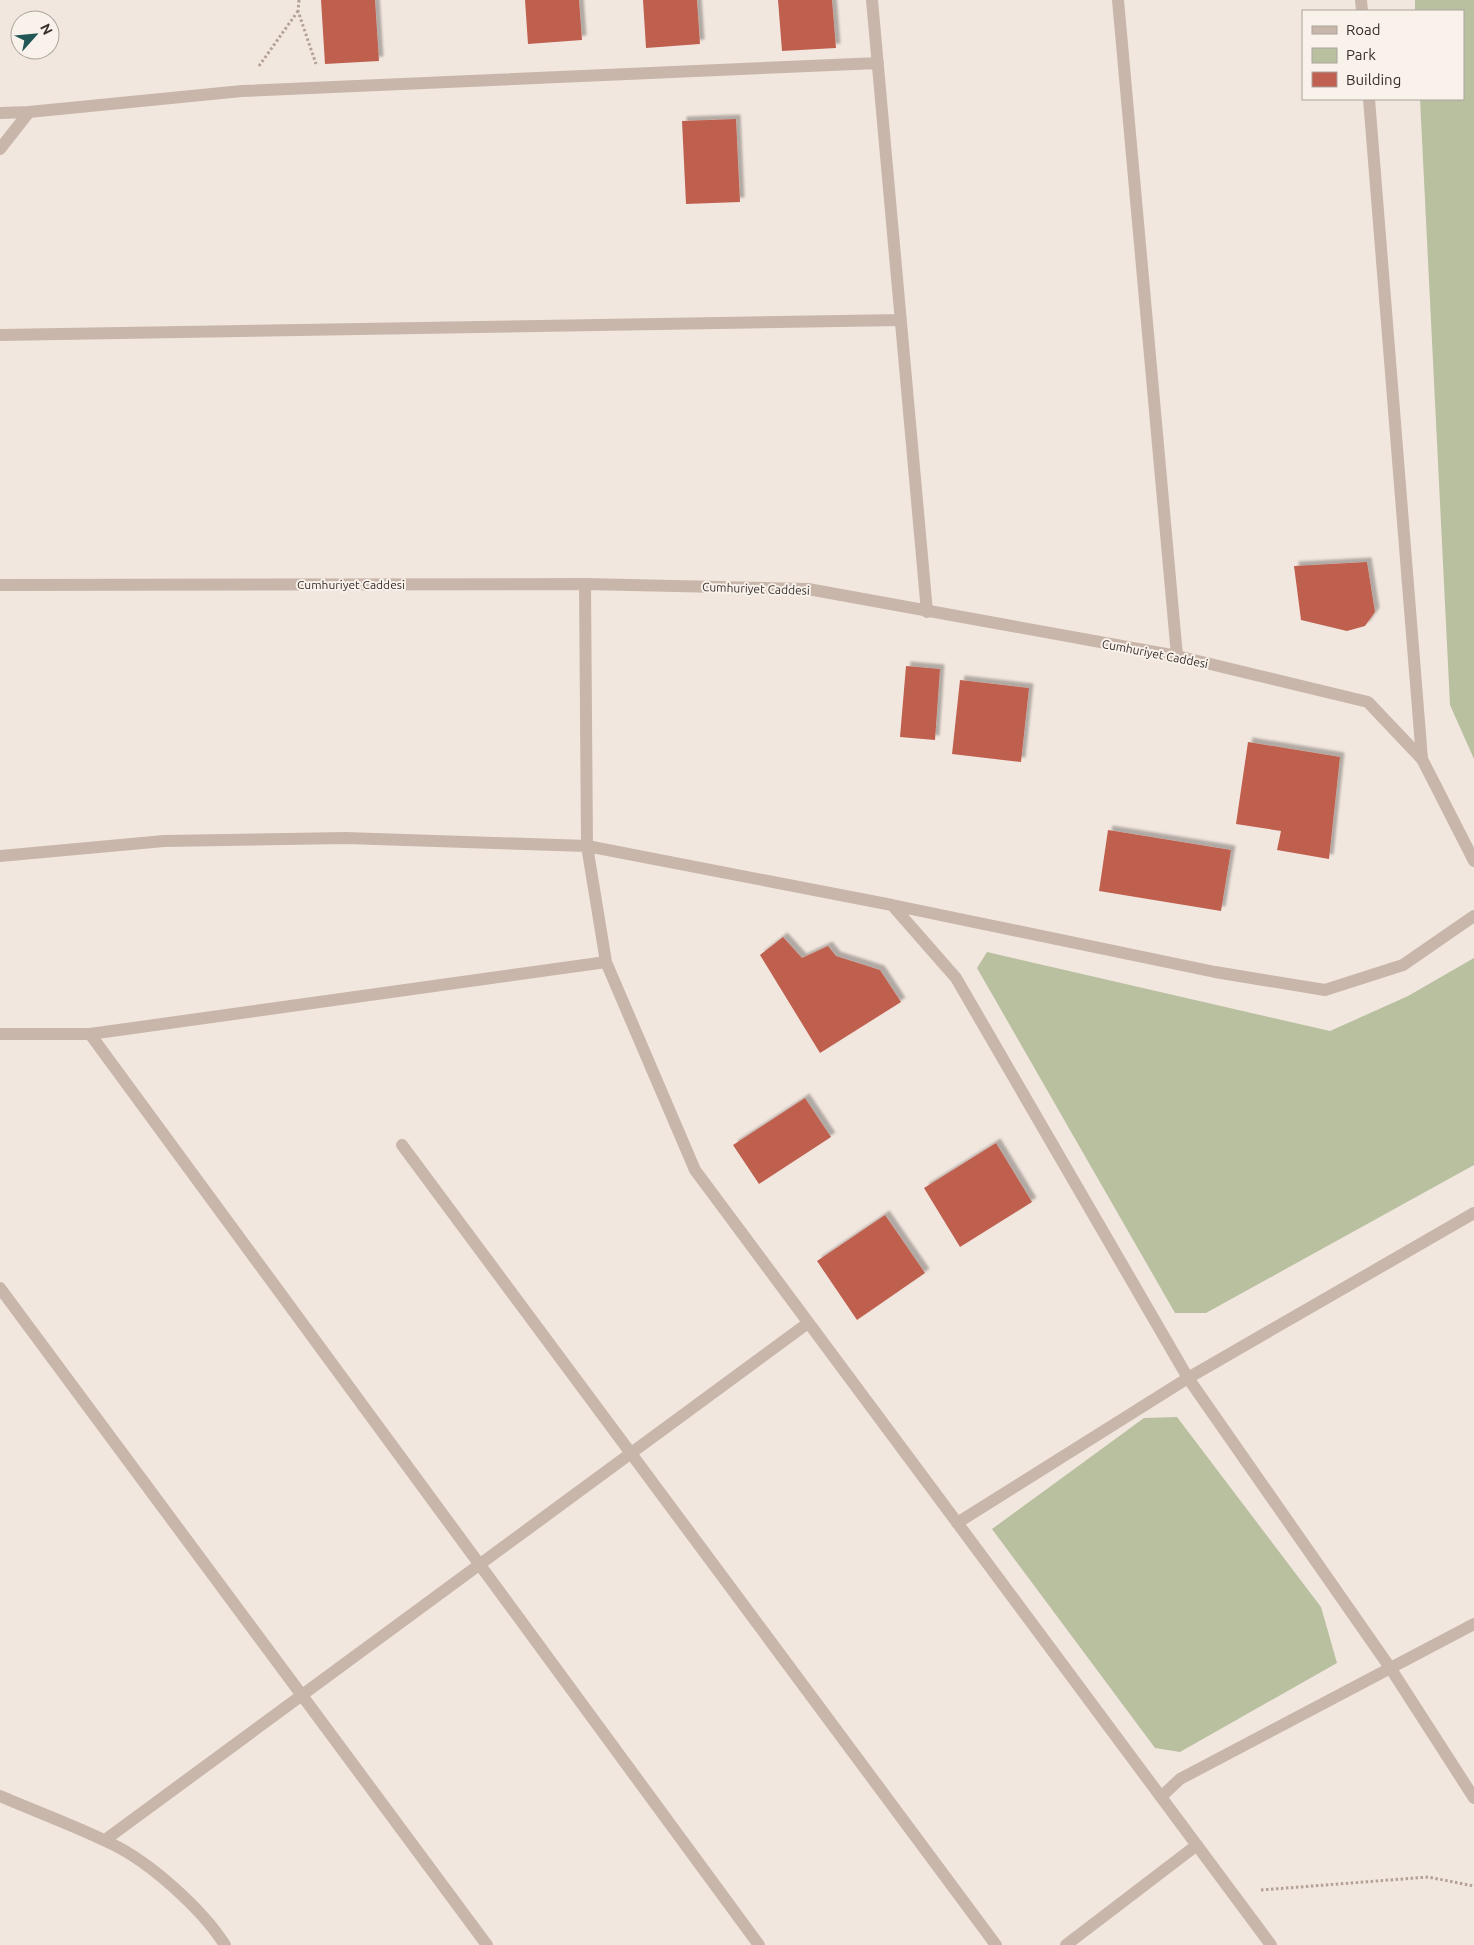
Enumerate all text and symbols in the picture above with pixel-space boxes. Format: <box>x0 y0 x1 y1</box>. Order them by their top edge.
north arrow <box>10 10 60 60</box>
legend <box>1302 10 1464 100</box>
text: N <box>37 21 56 37</box>
text: Road <box>1346 21 1381 38</box>
text: Park <box>1346 46 1376 63</box>
text: Building <box>1346 71 1401 88</box>
street label: Cumhuriyet Caddesi <box>297 578 405 591</box>
street label: Cumhuriyet Caddesi <box>702 580 810 597</box>
street label: Cumhuriyet Caddesi <box>1101 637 1209 670</box>

